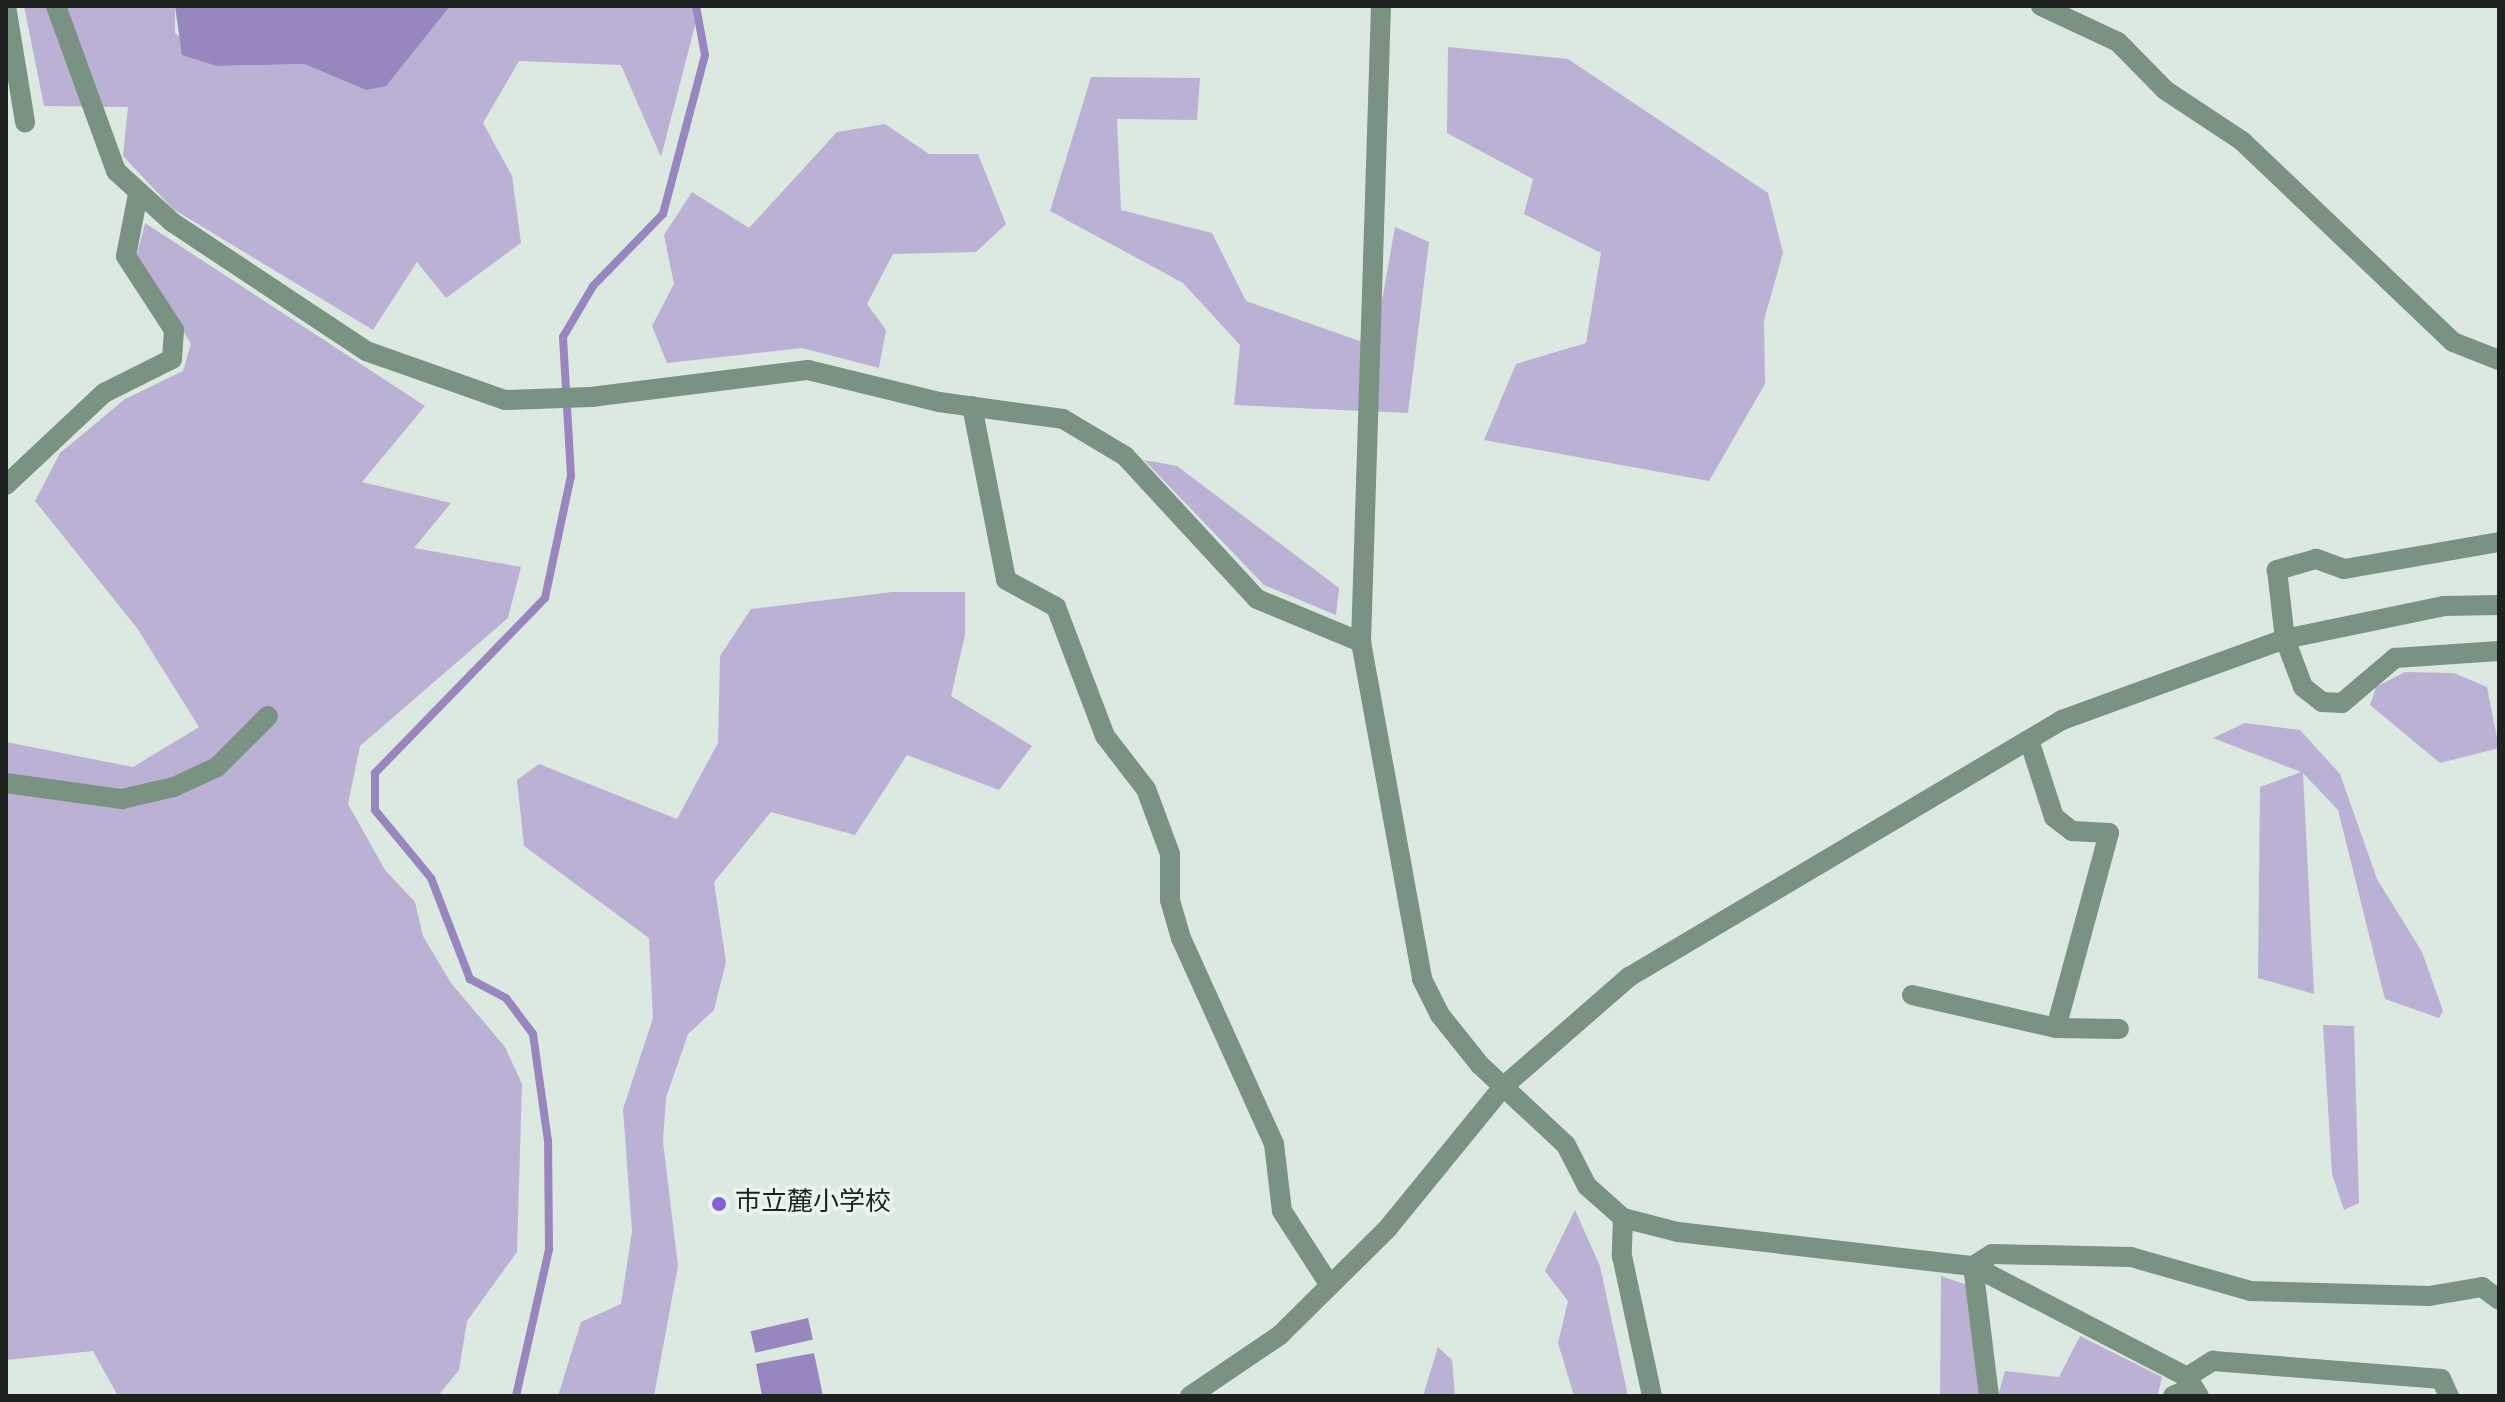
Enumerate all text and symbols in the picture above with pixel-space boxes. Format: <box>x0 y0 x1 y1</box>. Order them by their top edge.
place label: 市立麓小学校 <box>735 1188 891 1220</box>
marker: 市立麓小学校 <box>710 1195 728 1213</box>

